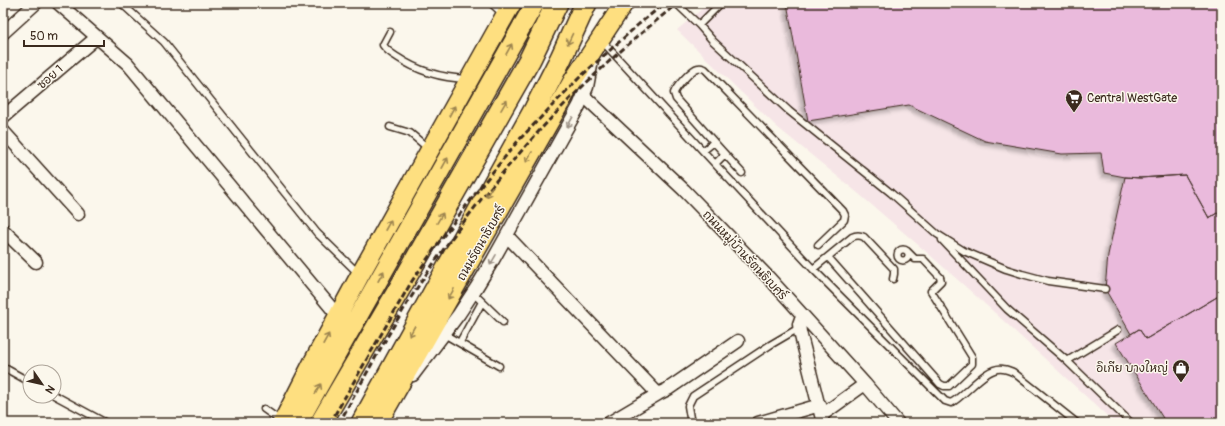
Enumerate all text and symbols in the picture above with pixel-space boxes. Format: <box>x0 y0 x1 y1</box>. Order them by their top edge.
scale bar <box>24 22 104 48</box>
text: 50 m <box>30 29 58 44</box>
one-way arrow <box>566 32 573 44</box>
one-way arrow <box>506 43 514 55</box>
street label: ซอย 1 <box>34 62 66 93</box>
supermarket icon: Central WestGate <box>1064 88 1084 113</box>
place label: Central WestGate <box>1087 91 1177 106</box>
one-way arrow <box>500 99 508 111</box>
one-way arrow <box>448 105 456 117</box>
one-way arrow <box>566 116 574 128</box>
one-way arrow <box>525 151 533 163</box>
one-way arrow <box>442 157 450 169</box>
one-way arrow <box>484 186 492 198</box>
street label: ถนนรัตนาธิเบศร์ <box>453 202 509 283</box>
street label: ถนนหมู่บ้านรัตนธิเบศร์ <box>699 207 791 304</box>
one-way arrow <box>436 212 444 224</box>
one-way arrow <box>385 219 393 231</box>
one-way arrow <box>489 254 497 265</box>
one-way arrow <box>378 270 386 282</box>
one-way arrow <box>447 288 455 300</box>
one-way arrow <box>408 325 416 337</box>
one-way arrow <box>322 333 330 345</box>
shop icon: อิเกีย บางใหญ่ <box>1171 358 1191 383</box>
place label: อิเกีย บางใหญ่ <box>1096 360 1168 376</box>
north arrow <box>22 364 62 404</box>
text: N <box>42 383 57 396</box>
one-way arrow <box>314 383 322 395</box>

